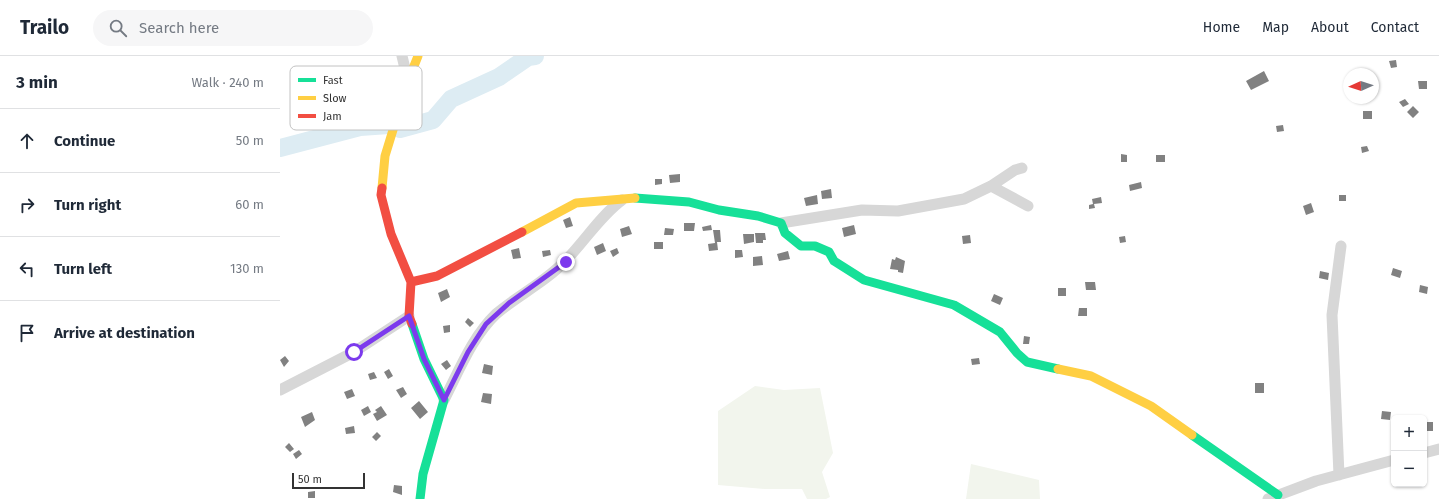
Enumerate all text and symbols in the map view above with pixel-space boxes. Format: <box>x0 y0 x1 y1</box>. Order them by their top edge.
search box <box>93 10 373 46</box>
text: Trailo <box>20 16 69 39</box>
icon: search <box>107 17 129 39</box>
text: Search here <box>139 19 219 37</box>
text: Home <box>1203 19 1240 36</box>
text: Map <box>1262 19 1289 36</box>
text: About <box>1311 19 1349 36</box>
text: Contact <box>1371 19 1419 36</box>
legend <box>290 66 422 130</box>
north arrow <box>1343 68 1379 104</box>
text: 3 min <box>16 72 58 93</box>
text: Fast <box>323 74 343 87</box>
text: Walk · 240 m <box>191 75 264 90</box>
text: Slow <box>323 92 347 105</box>
text: Jam <box>323 110 342 123</box>
icon: ahead <box>16 130 38 152</box>
text: Continue <box>54 132 115 150</box>
text: 50 m <box>236 133 264 148</box>
icon: right <box>16 194 38 216</box>
text: Turn right <box>54 196 121 214</box>
text: 60 m <box>235 197 264 212</box>
route end <box>557 253 575 271</box>
icon: left <box>16 258 38 280</box>
text: Turn left <box>54 260 112 278</box>
text: 130 m <box>230 261 264 276</box>
icon: arrive <box>16 322 38 344</box>
text: Arrive at destination <box>54 324 195 342</box>
route start <box>345 343 363 361</box>
map controls <box>1391 415 1427 487</box>
button: + <box>1391 415 1427 451</box>
button: − <box>1391 451 1427 487</box>
scale bar <box>292 471 365 490</box>
text: 50 m <box>298 473 322 486</box>

